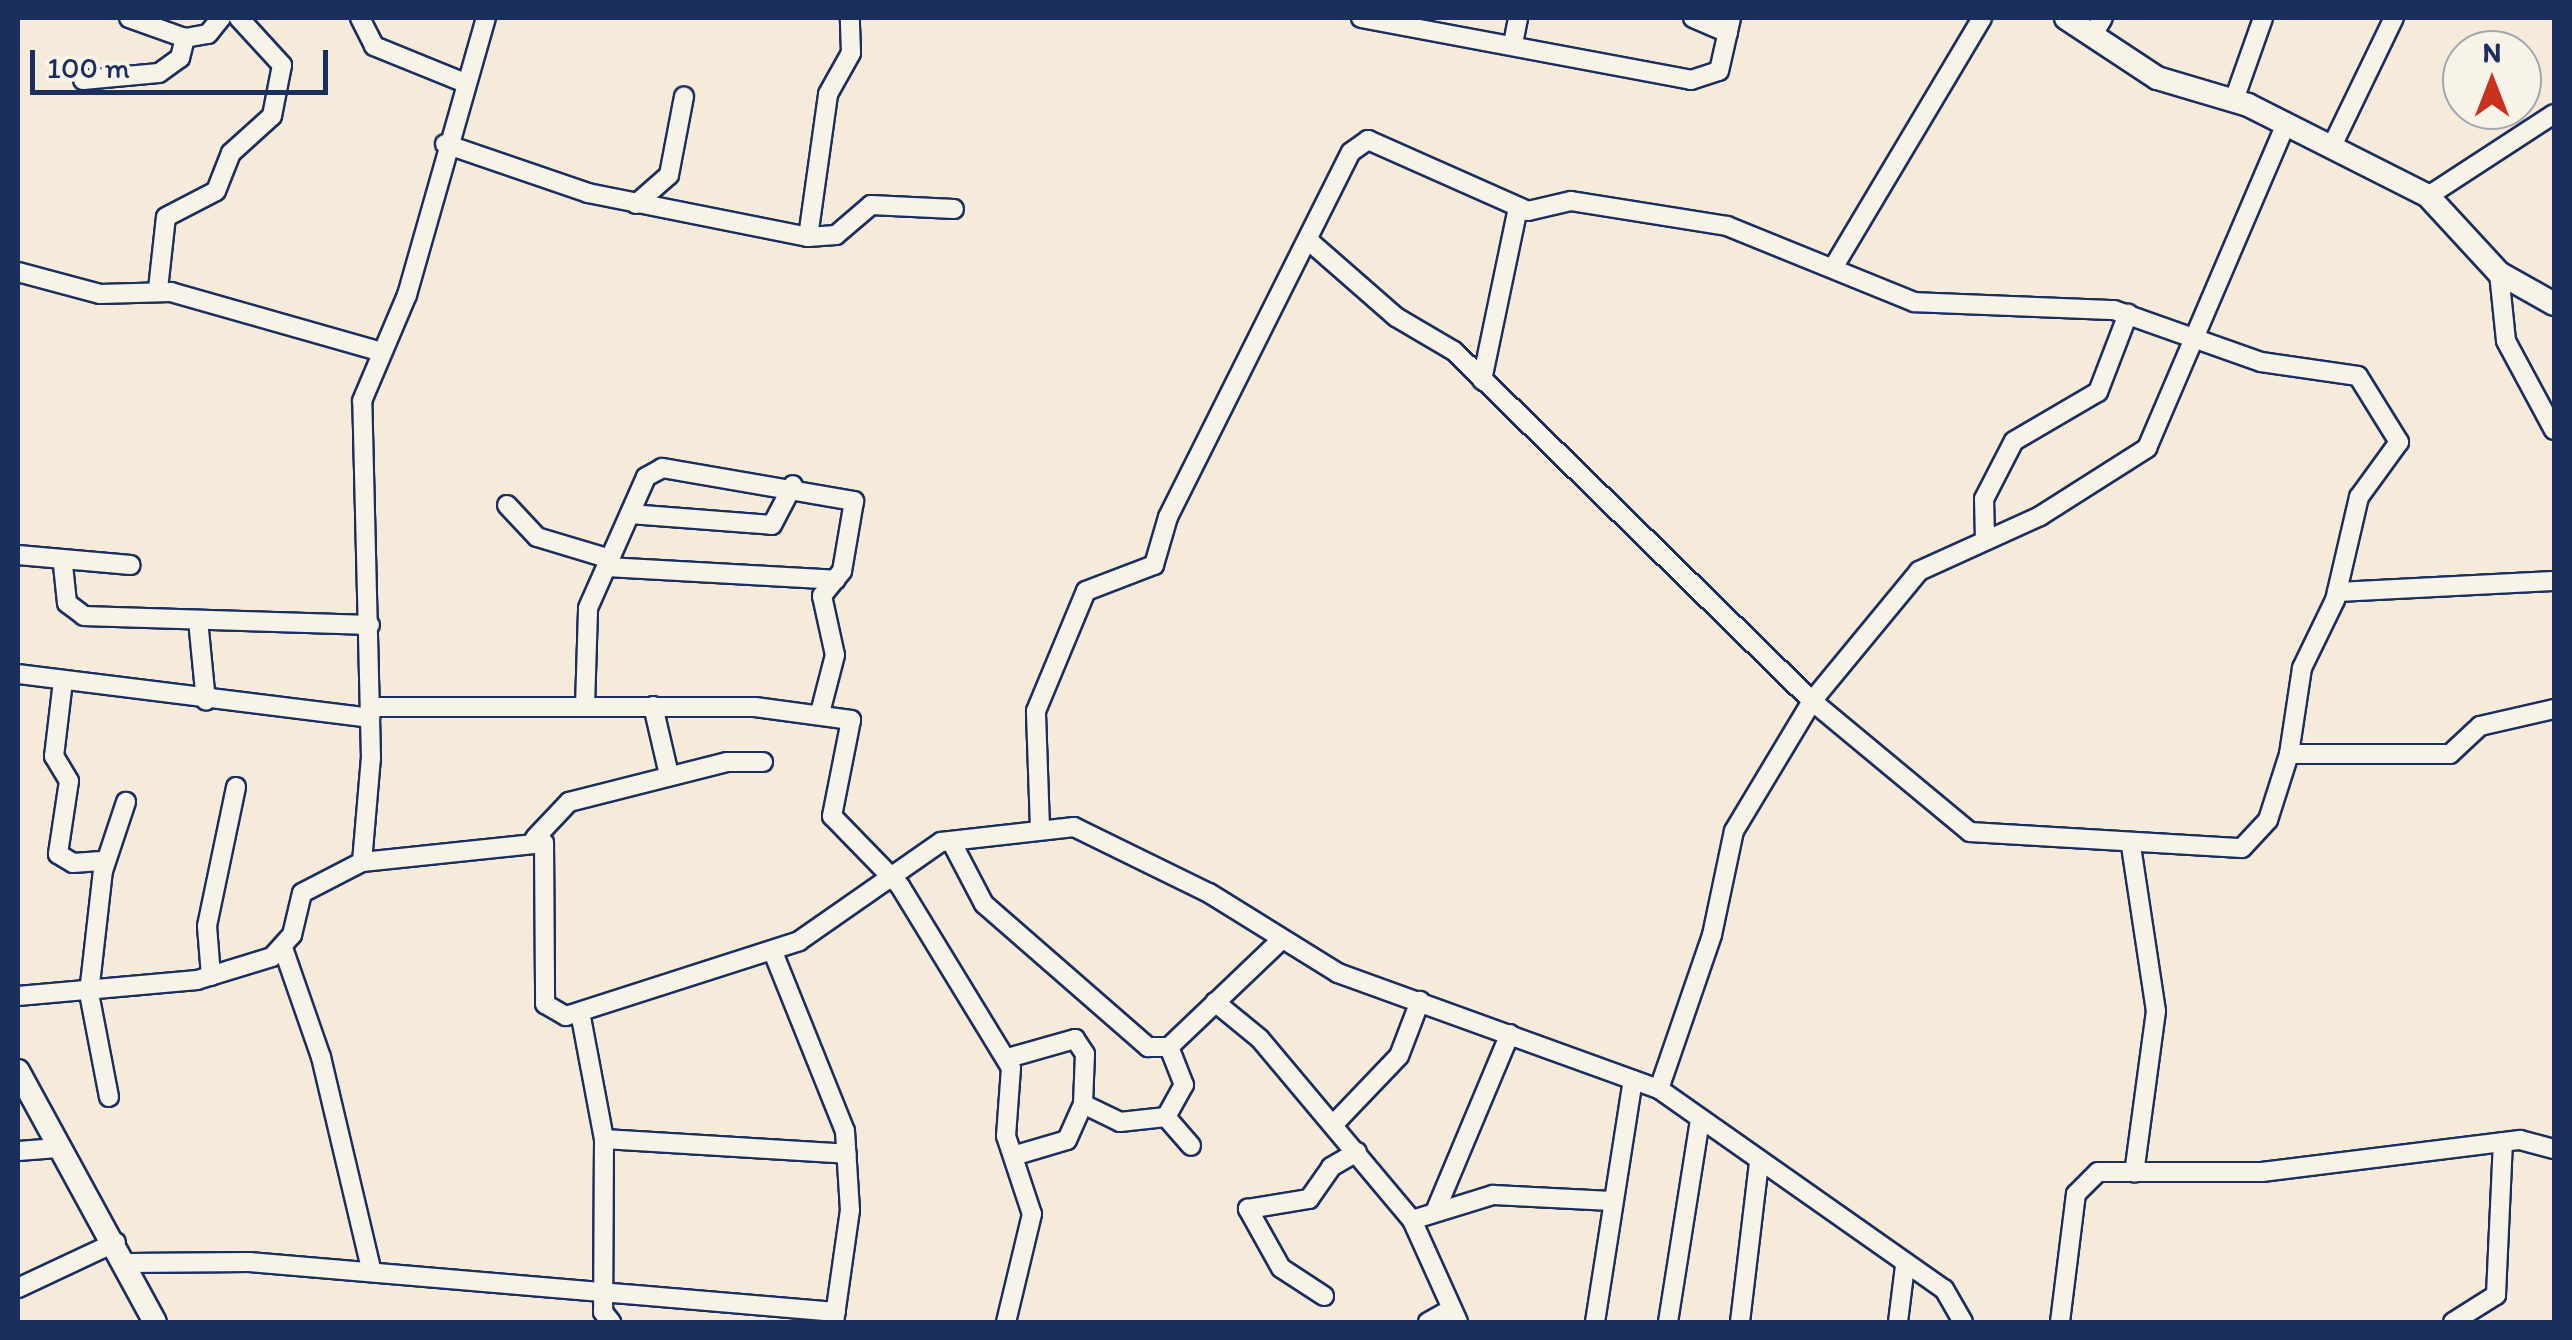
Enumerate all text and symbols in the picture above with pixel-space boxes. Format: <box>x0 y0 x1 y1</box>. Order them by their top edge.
scale bar <box>35 30 332 92</box>
north arrow <box>2442 30 2542 130</box>
text: N <box>2483 35 2501 69</box>
text: 100 m <box>47 49 130 86</box>

